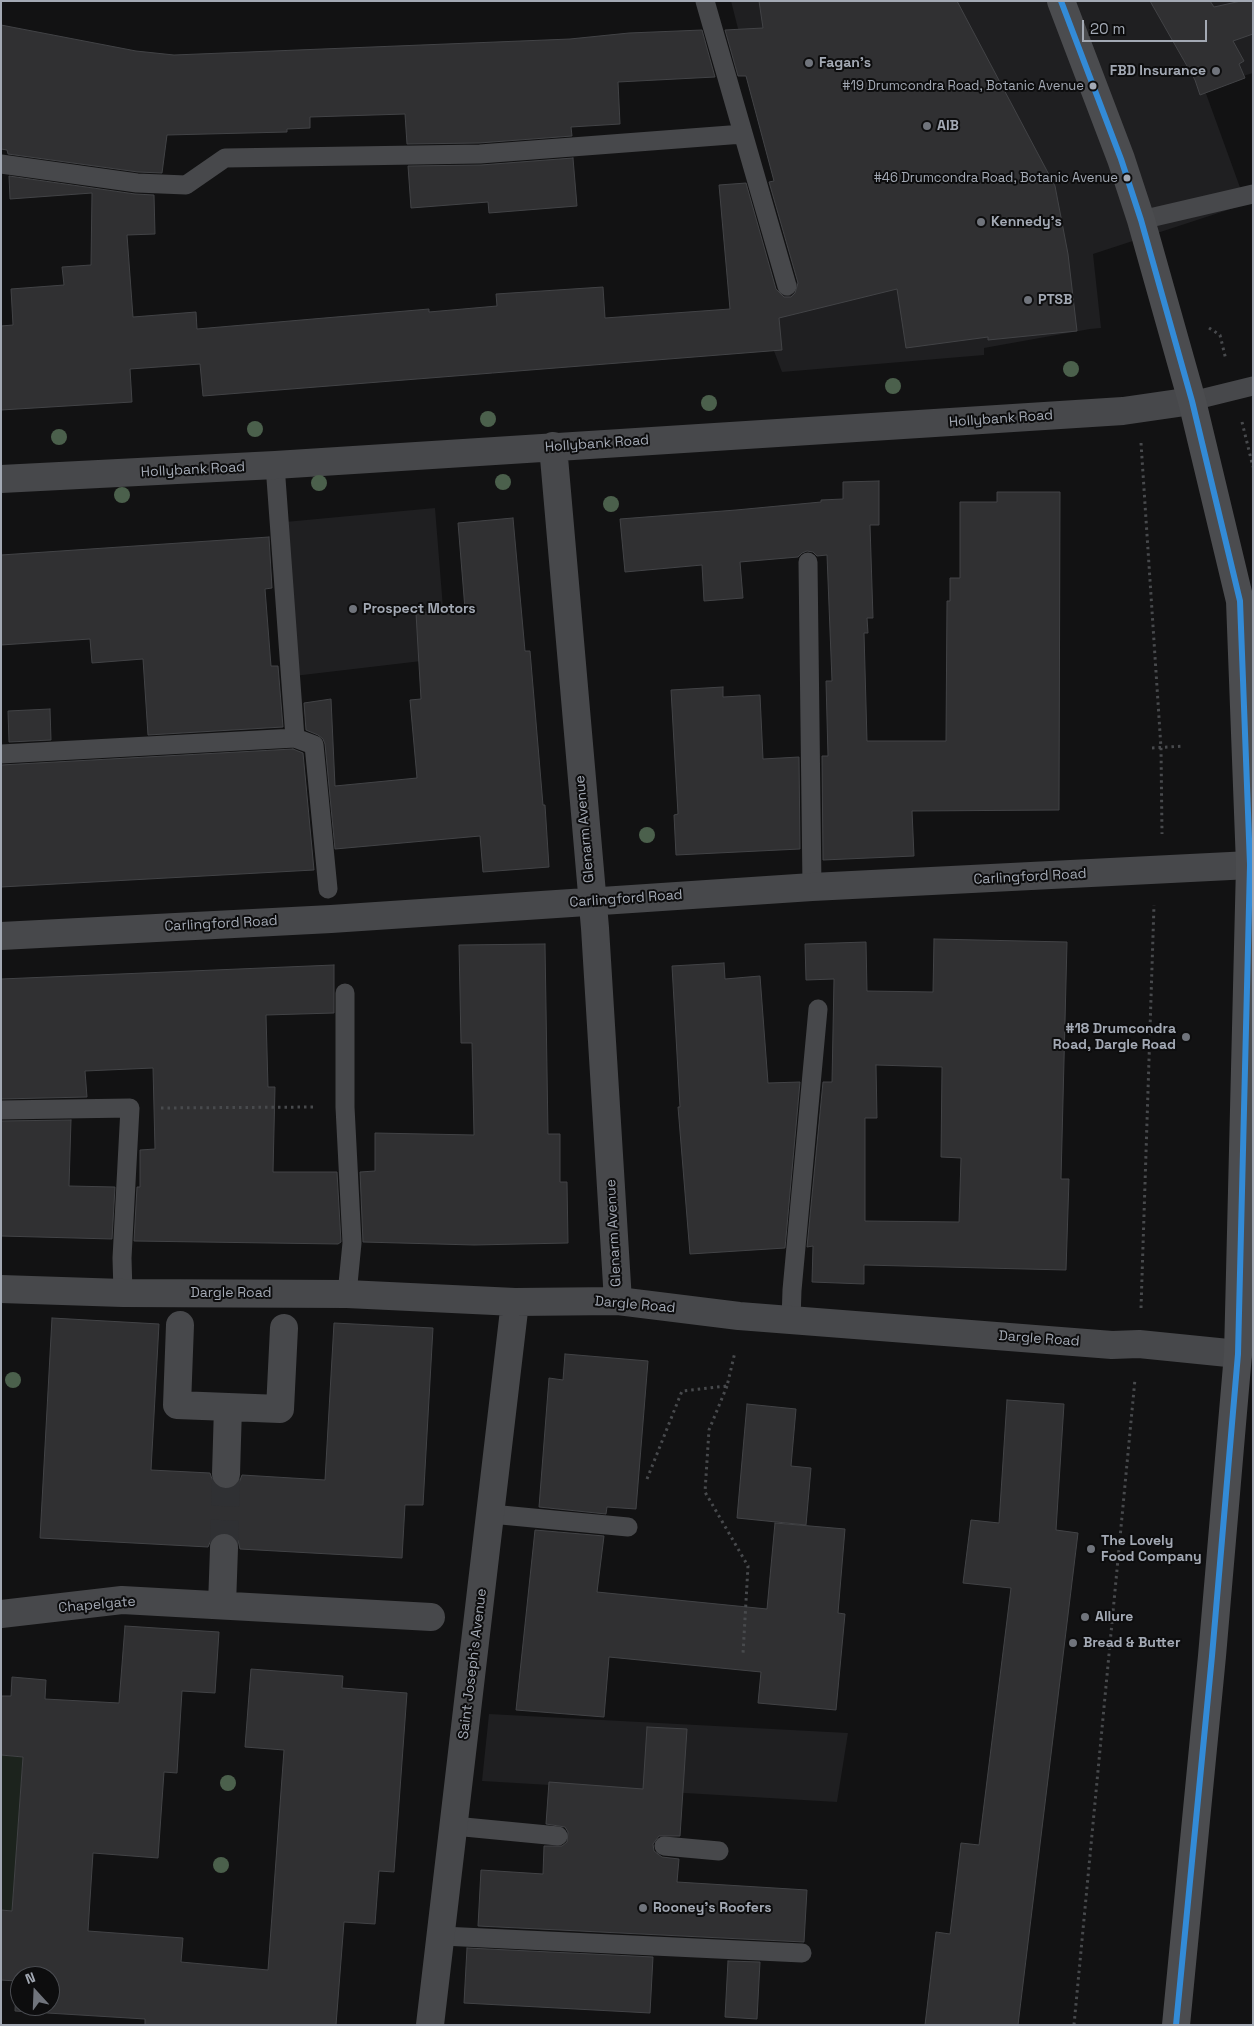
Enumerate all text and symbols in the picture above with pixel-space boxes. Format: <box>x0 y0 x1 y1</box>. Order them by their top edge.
scale bar <box>1084 10 1209 42</box>
text: 20 m <box>1090 19 1125 38</box>
place label: Fagan’s <box>819 55 871 71</box>
marker: Fagan’s <box>803 57 815 69</box>
place label: FBD Insurance <box>1110 63 1206 79</box>
marker: FBD Insurance <box>1210 65 1222 77</box>
place label: #19 Drumcondra Road, Botanic Avenue <box>842 78 1084 94</box>
marker: #19 Drumcondra Road, Botanic Avenue <box>1088 81 1098 91</box>
place label: AIB <box>937 118 959 134</box>
marker: AIB <box>921 120 933 132</box>
place label: #46 Drumcondra Road, Botanic Avenue <box>874 170 1118 186</box>
marker: #46 Drumcondra Road, Botanic Avenue <box>1122 173 1132 183</box>
place label: Kennedy’s <box>991 214 1062 230</box>
marker: Kennedy’s <box>975 216 987 228</box>
place label: PTSB <box>1038 292 1072 308</box>
marker: PTSB <box>1022 294 1034 306</box>
street label: Hollybank Road <box>948 407 1054 431</box>
street label: Hollybank Road <box>544 432 650 456</box>
street label: Hollybank Road <box>140 459 246 481</box>
place label: Prospect Motors <box>363 601 476 617</box>
marker: Prospect Motors <box>347 603 359 615</box>
street label: Glenarm Avenue <box>572 774 598 884</box>
street label: Carlingford Road <box>973 866 1087 888</box>
street label: Carlingford Road <box>569 887 683 911</box>
street label: Carlingford Road <box>164 913 278 935</box>
place label: #18 Drumcondra Road, Dargle Road <box>1053 1021 1176 1054</box>
marker: #18 Drumcondra Road, Dargle Road <box>1180 1031 1192 1043</box>
street label: Glenarm Avenue <box>603 1179 625 1287</box>
street label: Dargle Road <box>190 1285 272 1301</box>
street label: Dargle Road <box>594 1293 676 1317</box>
street label: Dargle Road <box>998 1328 1080 1350</box>
place label: The Lovely Food Company <box>1101 1533 1202 1565</box>
marker: The Lovely Food Company <box>1085 1543 1097 1555</box>
street label: Saint Joseph's Avenue <box>455 1588 491 1740</box>
street label: Chapelgate <box>58 1593 136 1617</box>
place label: Allure <box>1095 1609 1133 1625</box>
marker: Allure <box>1079 1611 1091 1623</box>
place label: Bread & Butter <box>1083 1635 1180 1651</box>
marker: Bread & Butter <box>1067 1637 1079 1649</box>
place label: Rooney's Roofers <box>653 1900 772 1916</box>
marker: Rooney's Roofers <box>637 1902 649 1914</box>
north arrow <box>10 1966 60 2016</box>
text: N <box>23 1968 38 1988</box>

